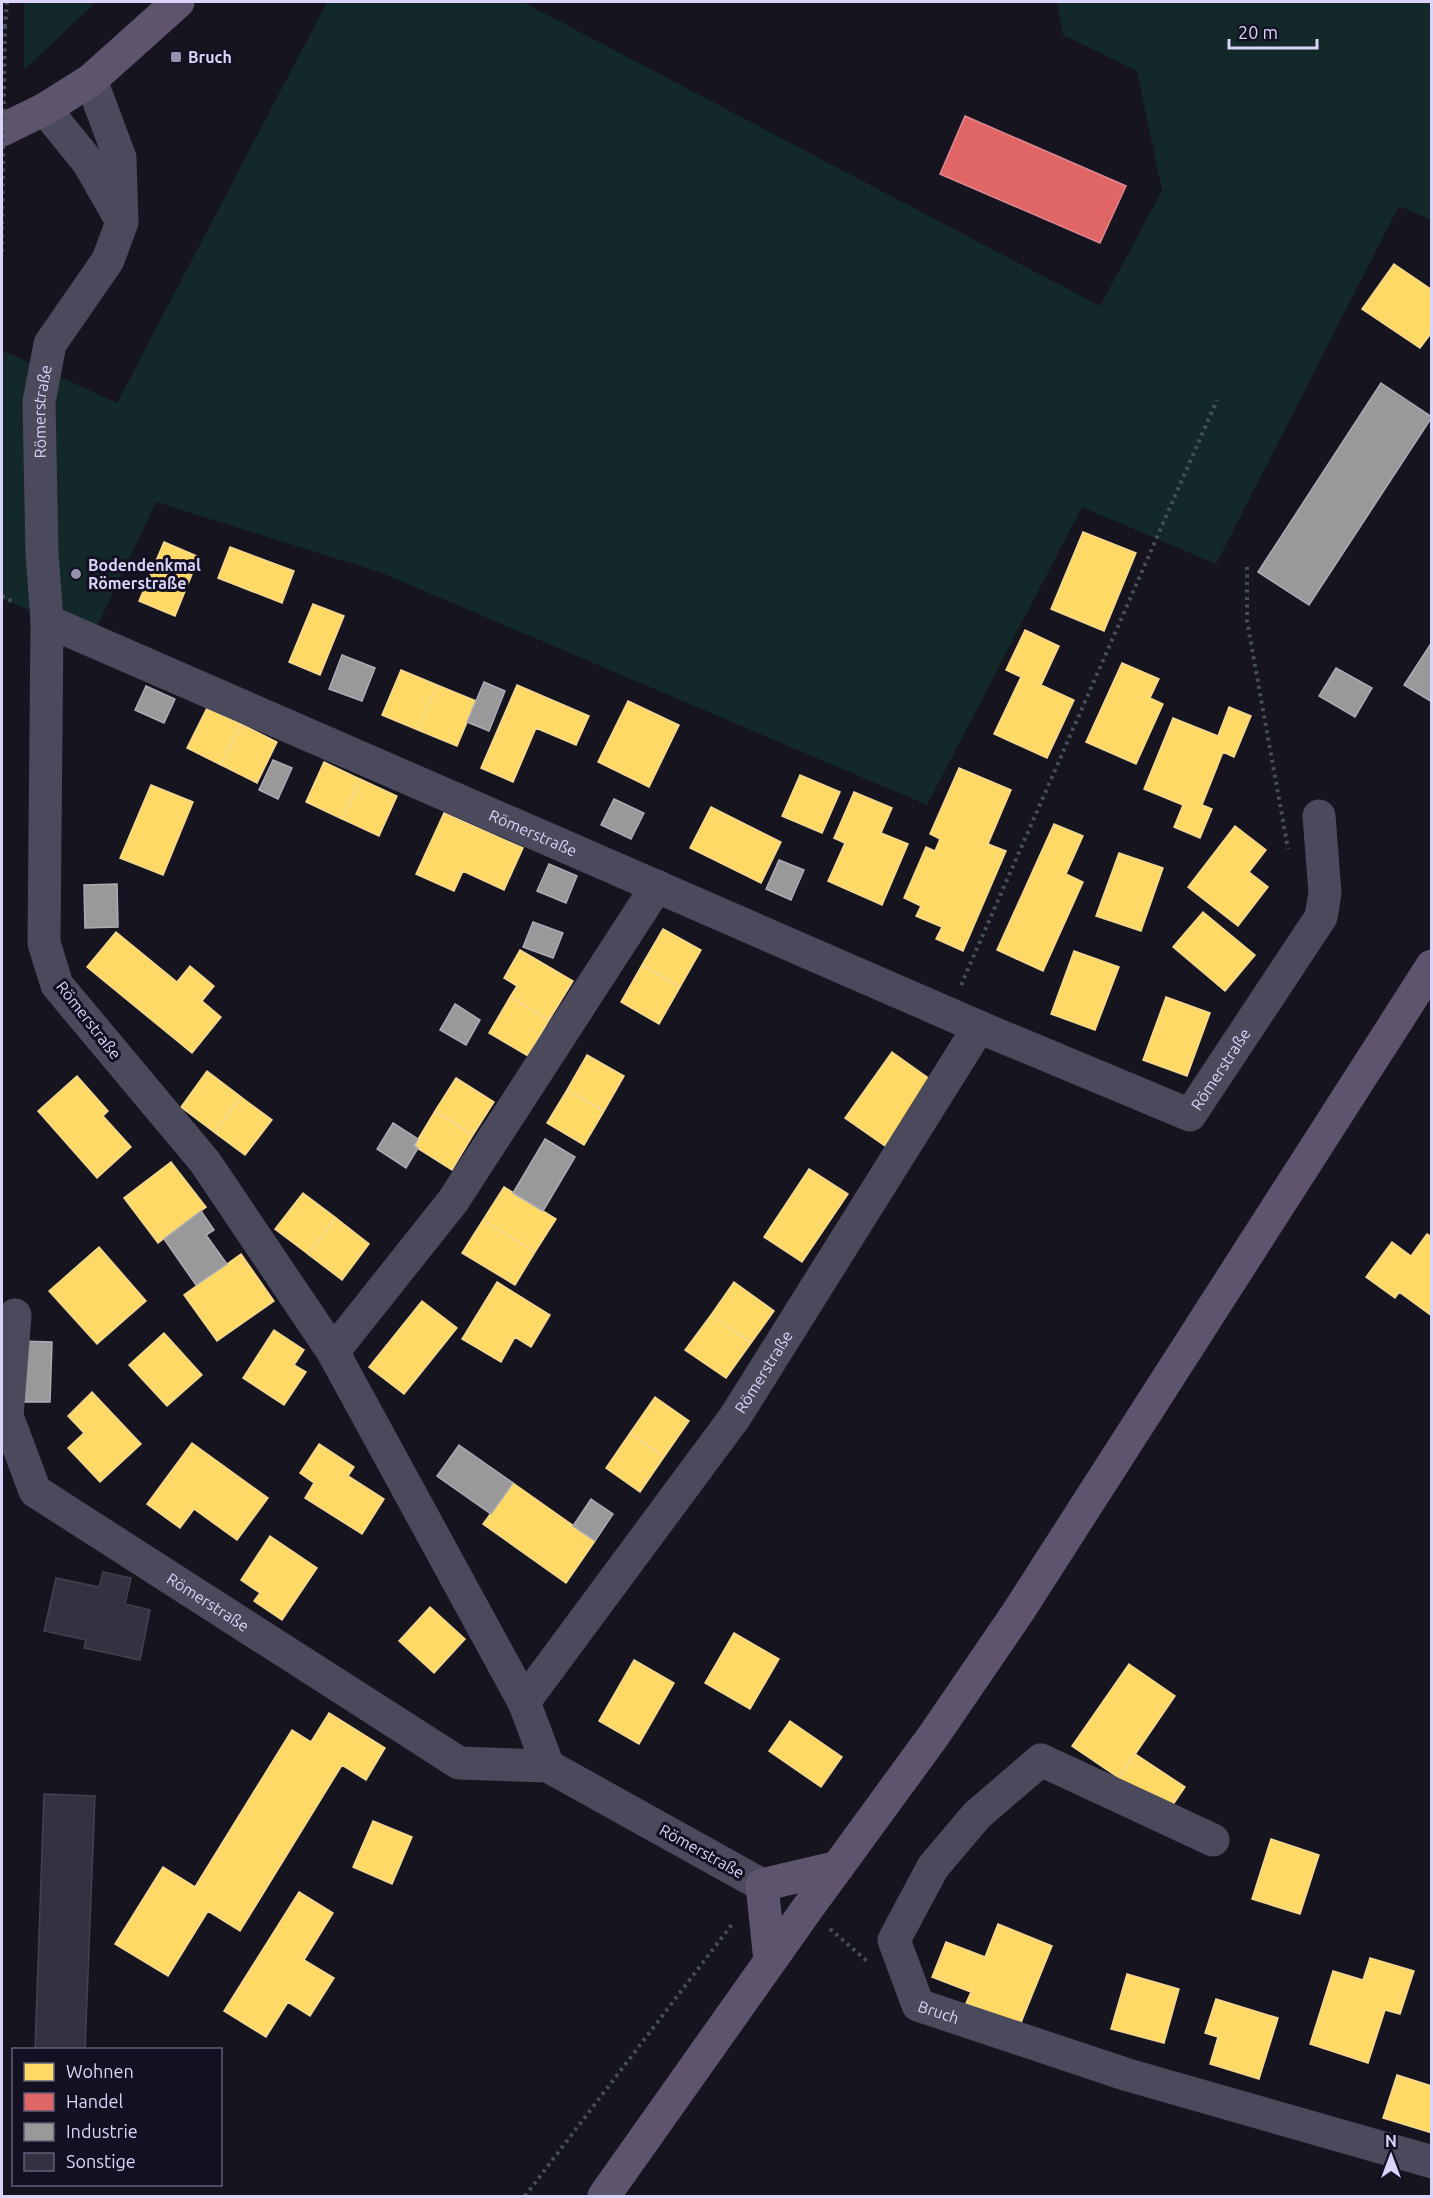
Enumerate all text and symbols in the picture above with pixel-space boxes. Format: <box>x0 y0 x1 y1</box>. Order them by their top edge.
scale bar <box>1229 12 1318 50</box>
text: 20 m <box>1238 22 1278 42</box>
place label: Bruch <box>188 48 232 66</box>
marker: Bruch <box>169 50 183 64</box>
street label: Römerstraße <box>30 363 55 458</box>
place label: Bodendenkmal Römerstraße <box>88 556 201 592</box>
marker: Bodendenkmal Römerstraße <box>69 567 83 581</box>
street label: Römerstraße <box>486 806 580 860</box>
street label: Römerstraße <box>53 977 125 1063</box>
street label: Römerstraße <box>1187 1025 1254 1113</box>
street label: Römerstraße <box>731 1327 796 1416</box>
street label: Römerstraße <box>164 1569 253 1635</box>
street label: Römerstraße <box>657 1820 747 1882</box>
street label: Bruch <box>916 1997 961 2027</box>
legend <box>12 2048 222 2186</box>
text: Wohnen <box>66 2061 134 2081</box>
text: Handel <box>66 2091 124 2111</box>
text: Industrie <box>66 2121 138 2141</box>
north arrow <box>1361 2126 1421 2186</box>
text: N <box>1385 2132 1397 2150</box>
text: Sonstige <box>66 2151 136 2171</box>

